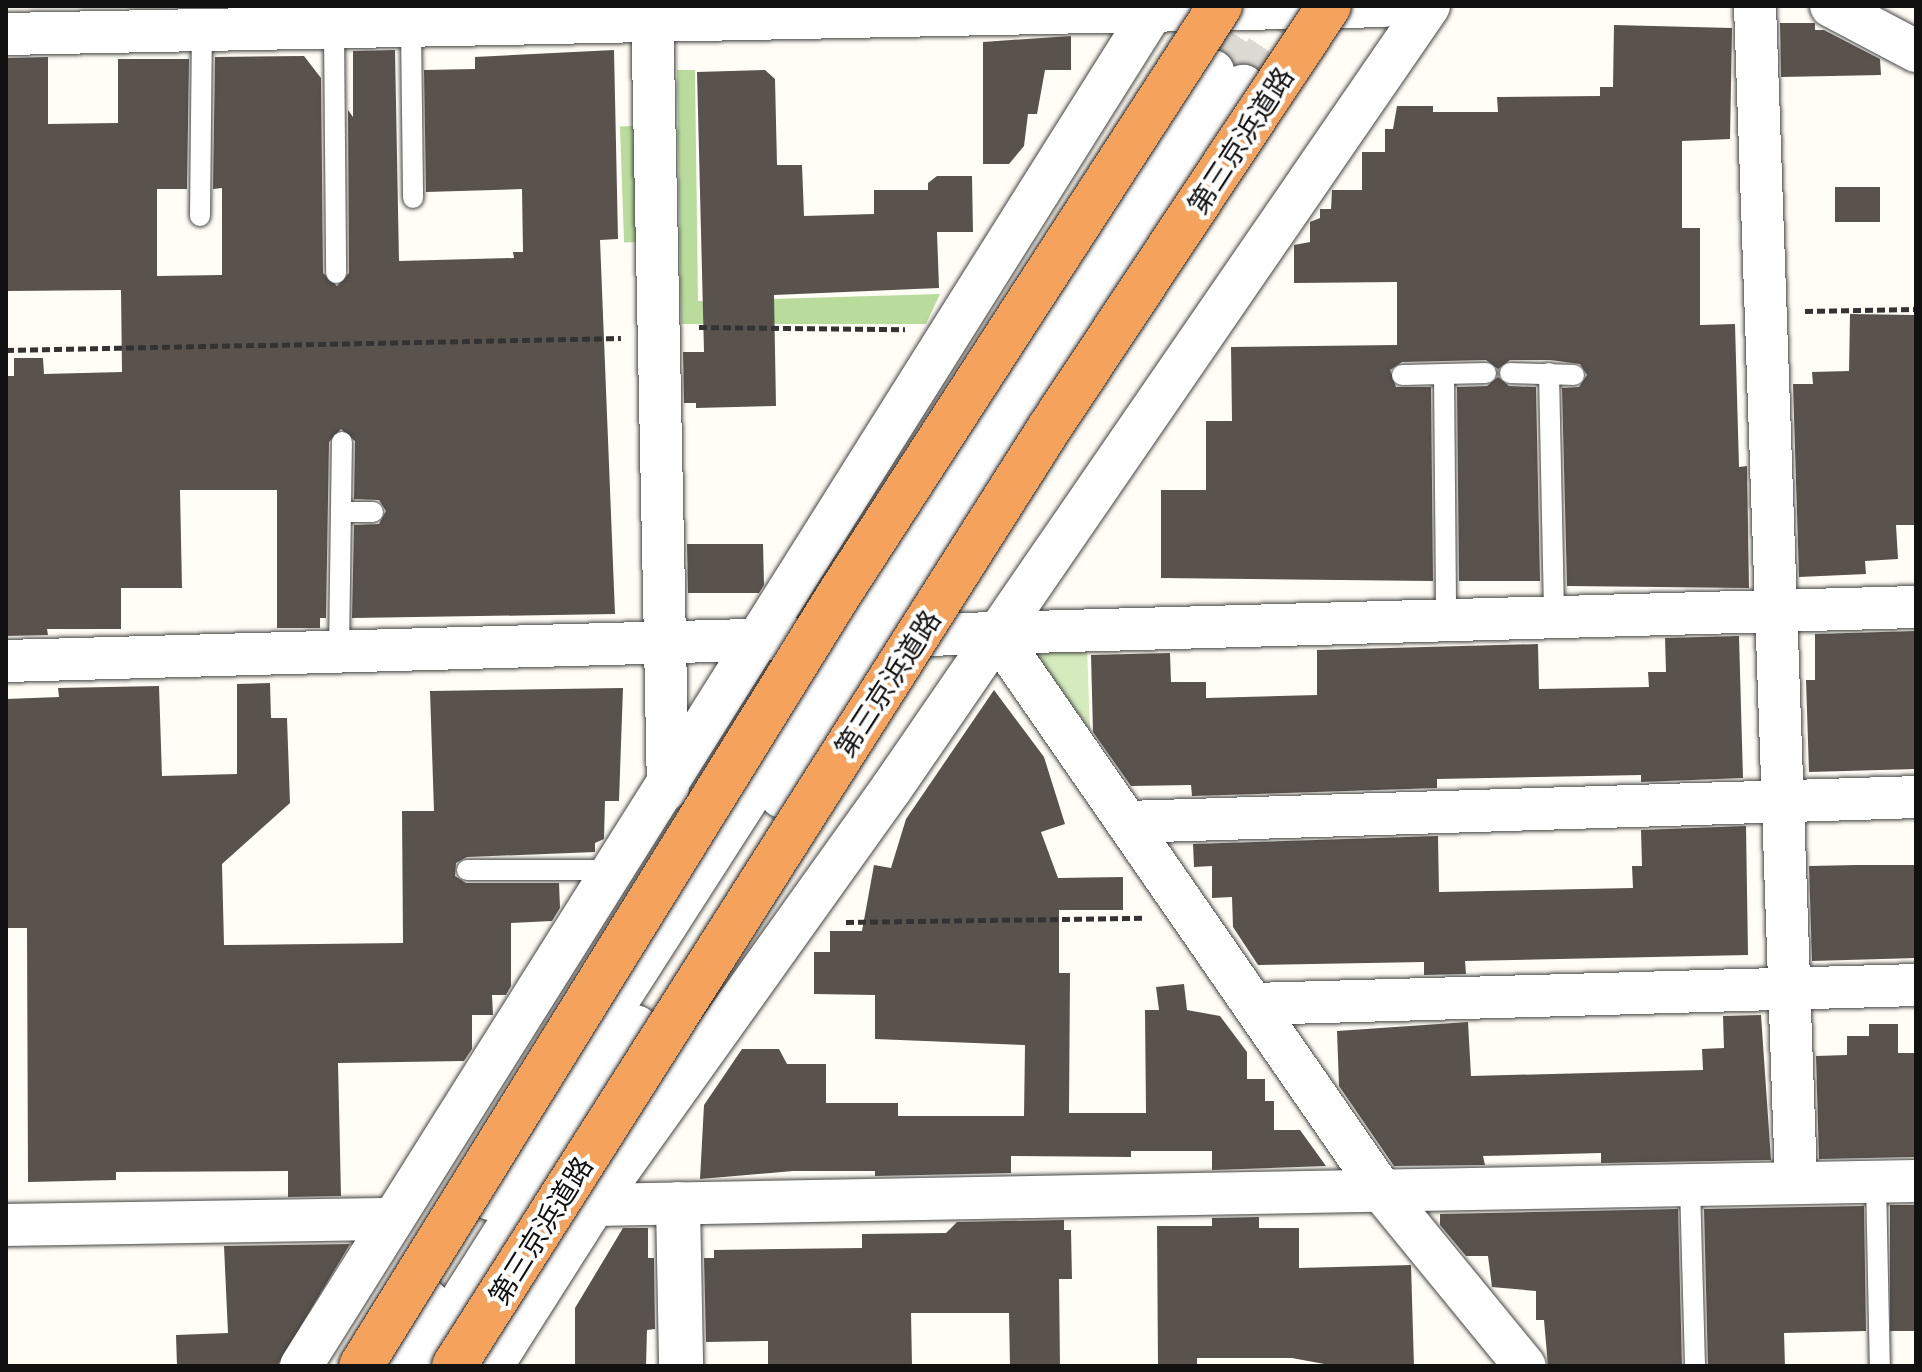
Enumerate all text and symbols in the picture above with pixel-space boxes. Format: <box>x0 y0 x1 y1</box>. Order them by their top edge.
street label: 第三京浜道路 <box>1180 60 1300 220</box>
street label: 第三京浜道路 <box>827 603 947 763</box>
street label: 第三京浜道路 <box>481 1150 599 1310</box>

